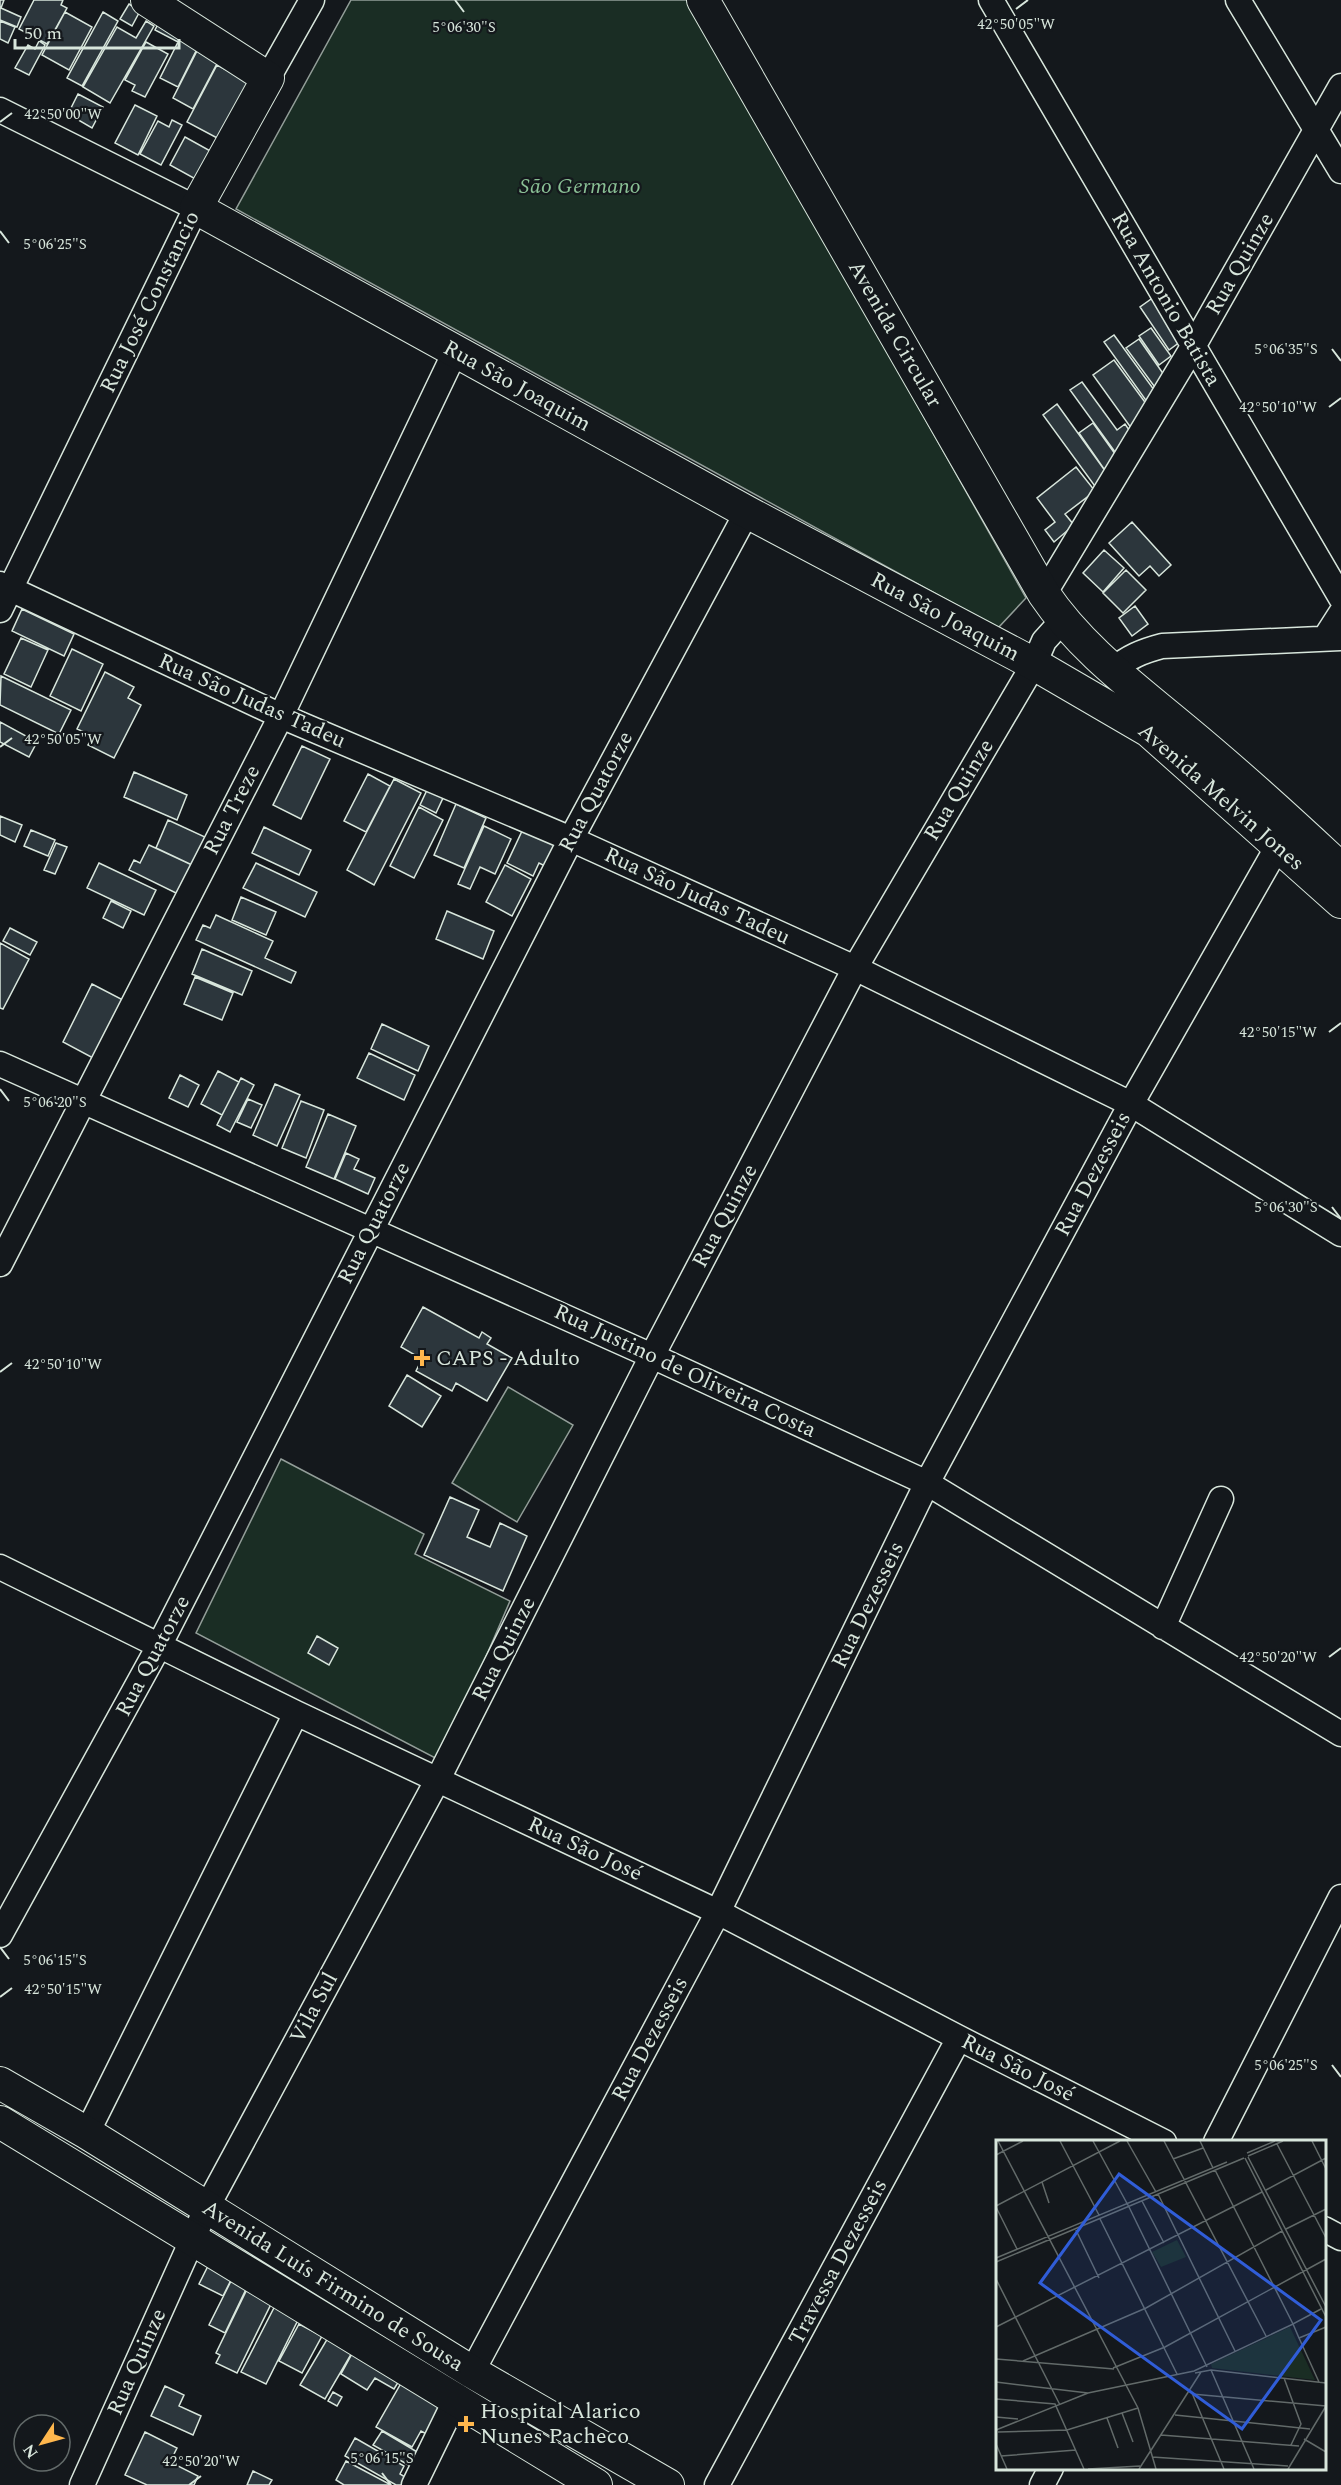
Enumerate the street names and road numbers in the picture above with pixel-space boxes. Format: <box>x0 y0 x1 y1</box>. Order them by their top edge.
street label: Rua José Constancio <box>91 205 209 399</box>
street label: Rua Antonio Batista <box>1103 206 1230 393</box>
street label: Rua Quinze <box>1197 206 1283 322</box>
street label: Avenida Circular <box>839 254 951 414</box>
street label: Rua São Joaquim <box>437 332 597 440</box>
street label: Rua São Joaquim <box>865 564 1026 670</box>
street label: Rua São Judas Tadeu <box>153 645 351 757</box>
street label: Avenida Melvin Jones <box>1130 715 1312 879</box>
street label: Rua Quatorze <box>550 725 642 859</box>
street label: Rua Quinze <box>916 733 1002 847</box>
street label: Rua Treze <box>195 759 269 861</box>
street label: Rua São Judas Tadeu <box>598 838 796 954</box>
street label: Rua Dezesseis <box>1046 1105 1140 1243</box>
street label: Rua Quatorze <box>329 1156 419 1290</box>
street label: Rua Quinze <box>684 1158 766 1274</box>
street label: Rua Justino de Oliveira Costa <box>548 1295 822 1447</box>
street label: Rua Dezesseis <box>823 1536 913 1674</box>
street label: Rua Quatorze <box>107 1589 199 1723</box>
street label: Rua Quinze <box>463 1591 545 1707</box>
street label: Rua São José <box>522 1808 648 1890</box>
street label: Vila Sul <box>281 1967 347 2049</box>
street label: Rua Dezesseis <box>603 1970 697 2108</box>
street label: Rua São José <box>955 2025 1081 2111</box>
street label: Travessa Dezesseis <box>780 2173 896 2351</box>
street label: Avenida Luís Firmino de Sousa <box>196 2192 470 2380</box>
street label: Rua Quinze <box>99 2303 175 2421</box>

